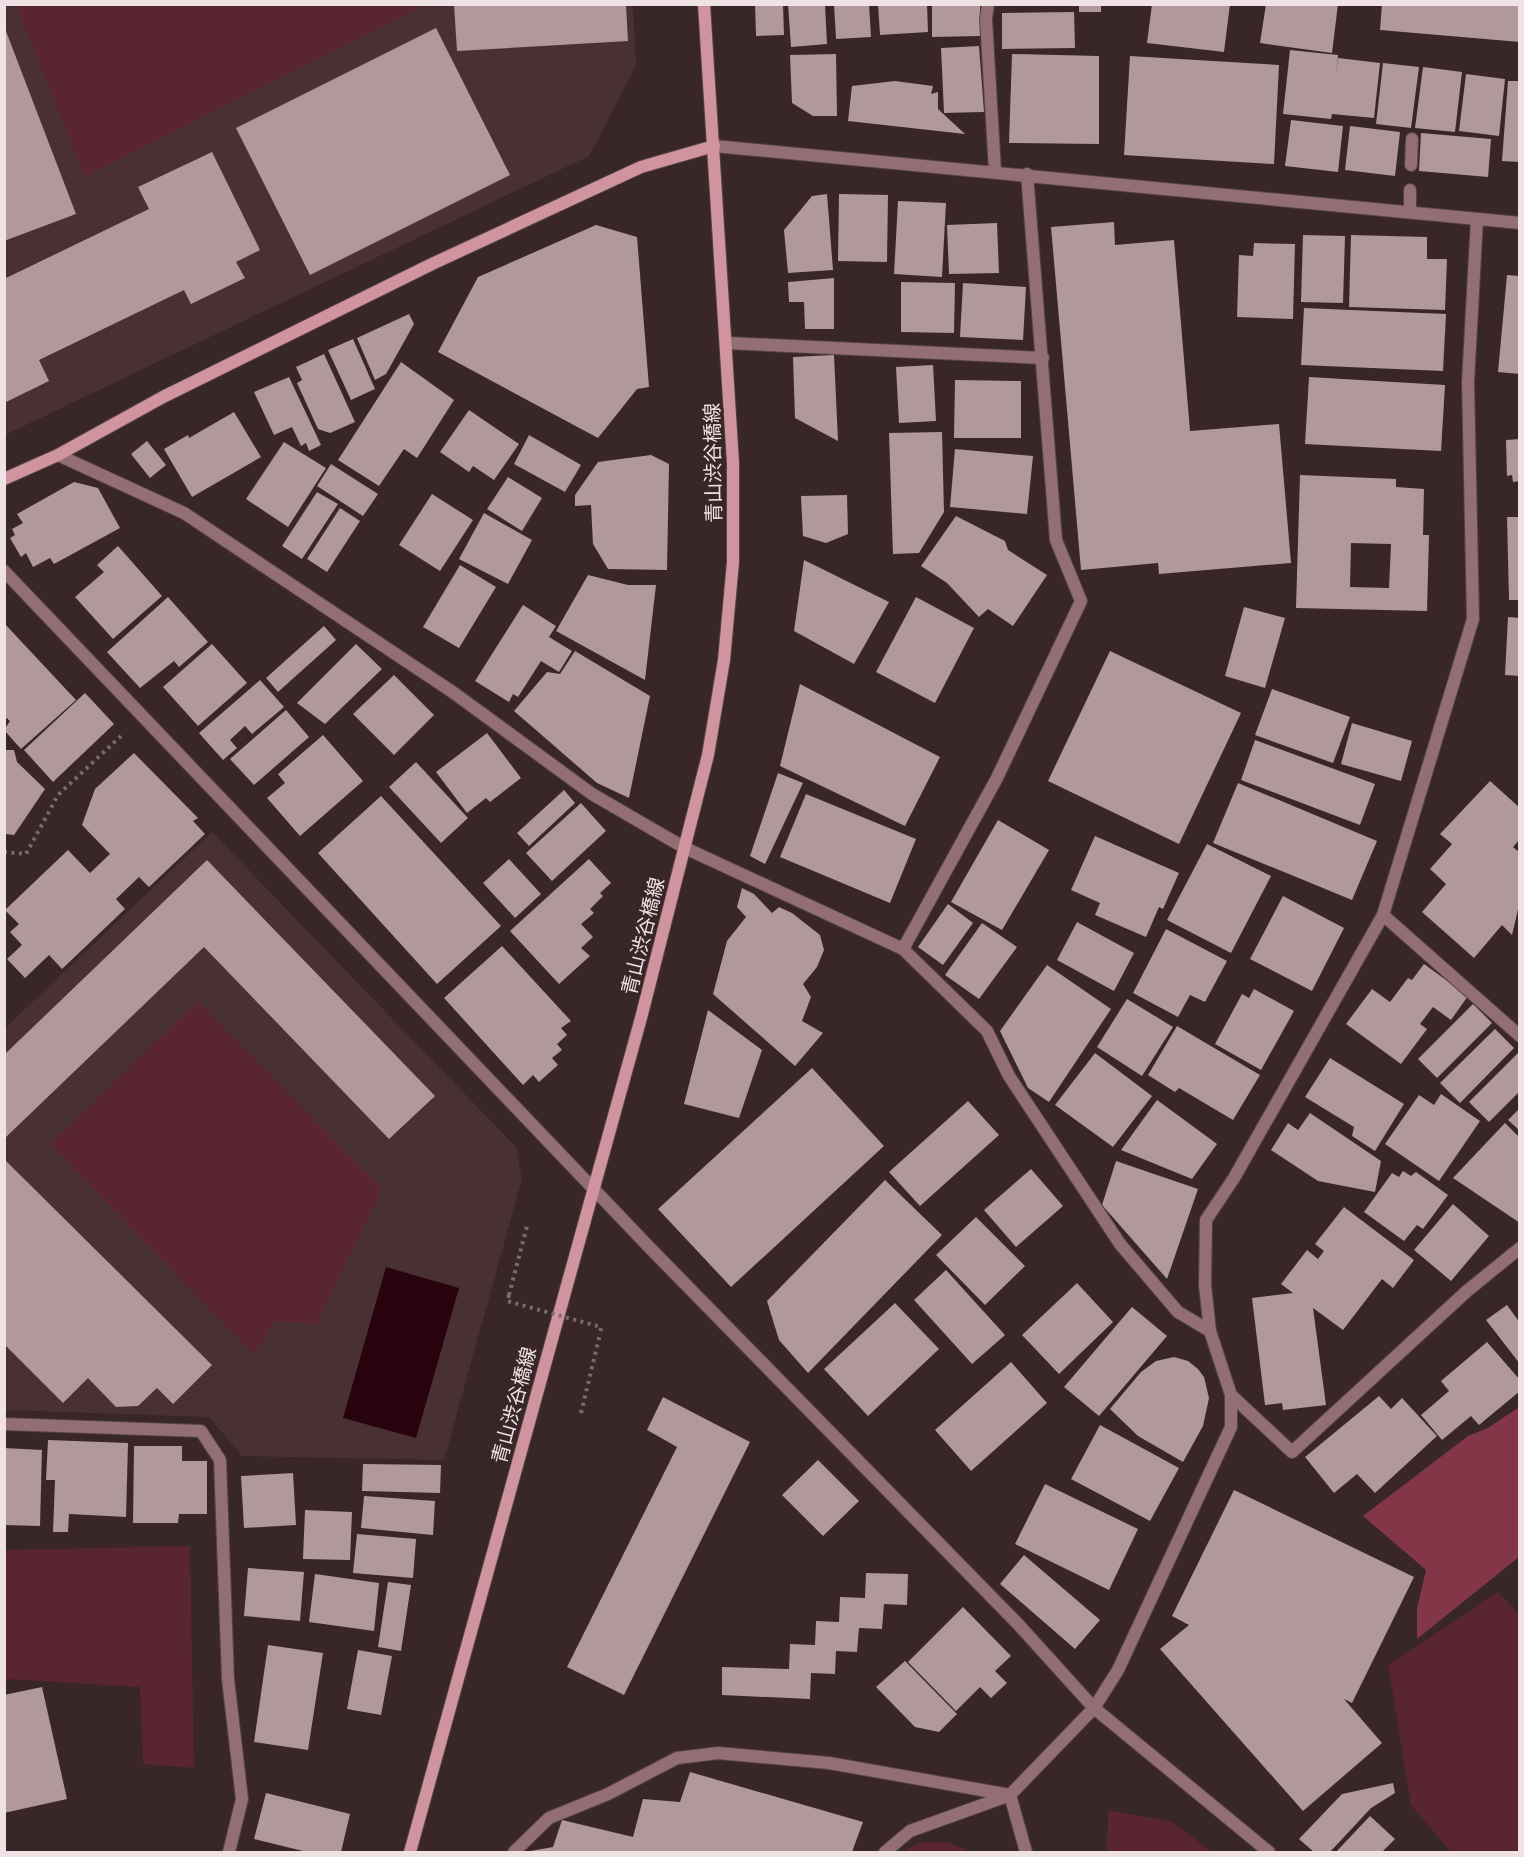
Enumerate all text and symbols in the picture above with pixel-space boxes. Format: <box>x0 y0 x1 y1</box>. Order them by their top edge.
street label: 青山渋谷橋線 <box>699 403 725 523</box>
street label: 青山渋谷橋線 <box>616 875 668 997</box>
street label: 青山渋谷橋線 <box>486 1344 540 1466</box>

